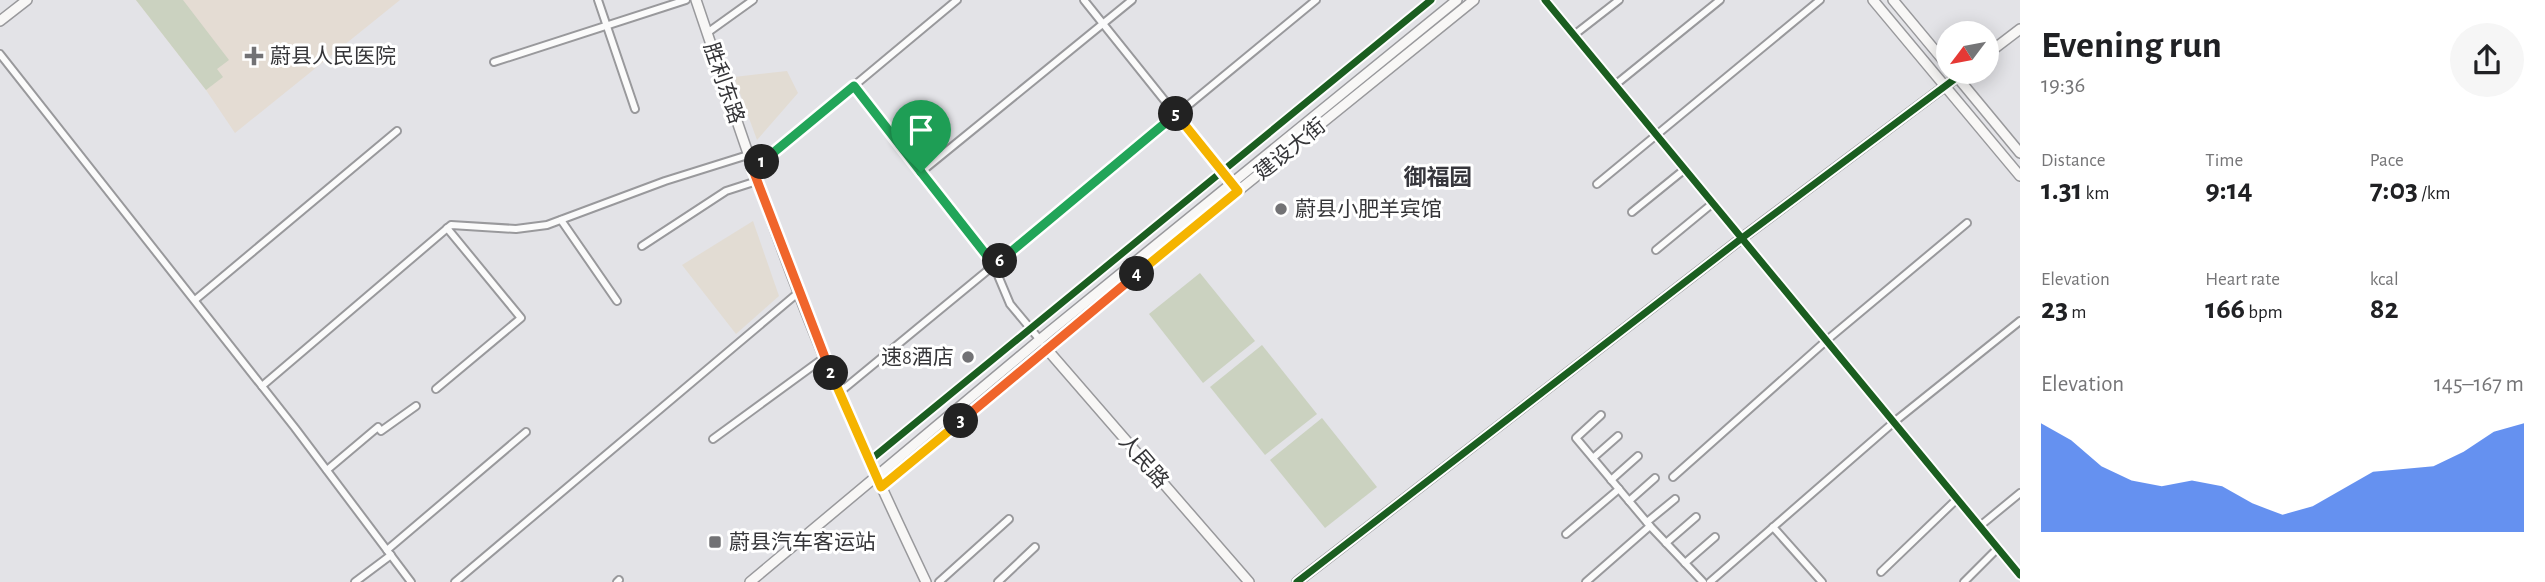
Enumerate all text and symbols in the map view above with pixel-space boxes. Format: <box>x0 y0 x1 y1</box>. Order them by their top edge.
north arrow <box>1936 21 1998 84</box>
map controls <box>1936 21 1999 84</box>
button: share <box>2450 23 2524 97</box>
text: Evening run <box>2041 27 2222 65</box>
street label: 胜利东路 <box>700 40 748 126</box>
place label: 蔚县人民医院 <box>270 45 396 67</box>
marker: 蔚县人民医院 <box>244 46 264 66</box>
text: 19:36 <box>2041 74 2085 97</box>
pin: 5 <box>1158 96 1194 132</box>
pin <box>891 100 951 172</box>
text: 5 <box>1171 104 1180 123</box>
icon: arrive <box>902 111 940 149</box>
street label: 建设大街 <box>1250 114 1330 184</box>
pin: 1 <box>744 144 780 180</box>
text: Distance <box>2041 151 2105 170</box>
text: Time <box>2205 151 2243 170</box>
text: Pace <box>2370 151 2404 170</box>
text: 1 <box>758 152 765 171</box>
district label: 御福园 <box>1404 165 1473 190</box>
text: 1.31 <box>2041 175 2082 205</box>
text: 9:14 <box>2205 175 2253 205</box>
text: 7:03 <box>2370 175 2418 205</box>
text: km <box>2082 184 2109 203</box>
text: /km <box>2418 184 2451 203</box>
place label: 蔚县小肥羊宾馆 <box>1295 198 1442 220</box>
marker: 蔚县小肥羊宾馆 <box>1273 201 1289 217</box>
pin: 6 <box>982 244 1018 278</box>
text: 6 <box>995 251 1004 270</box>
pin: 4 <box>1120 256 1154 292</box>
text: 4 <box>1132 264 1141 283</box>
text: Elevation <box>2041 270 2110 289</box>
text: Heart rate <box>2205 270 2280 289</box>
text: kcal <box>2370 270 2399 289</box>
text: 23 <box>2041 294 2068 324</box>
text: 166 <box>2205 294 2245 324</box>
text: 82 <box>2370 294 2399 324</box>
text: m <box>2068 303 2086 322</box>
text: bpm <box>2245 303 2283 322</box>
place label: 速8酒店 <box>881 346 954 368</box>
marker: 速8酒店 <box>960 349 976 365</box>
pin: 2 <box>814 356 848 390</box>
text: 2 <box>826 363 835 382</box>
text: Elevation <box>2041 373 2124 396</box>
text: 145–167 m <box>2434 373 2524 396</box>
pin: 3 <box>944 404 978 438</box>
text: 3 <box>956 411 965 430</box>
street label: 人民路 <box>1115 430 1173 492</box>
place label: 蔚县汽车客运站 <box>729 530 876 553</box>
marker: 蔚县汽车客运站 <box>707 534 723 550</box>

